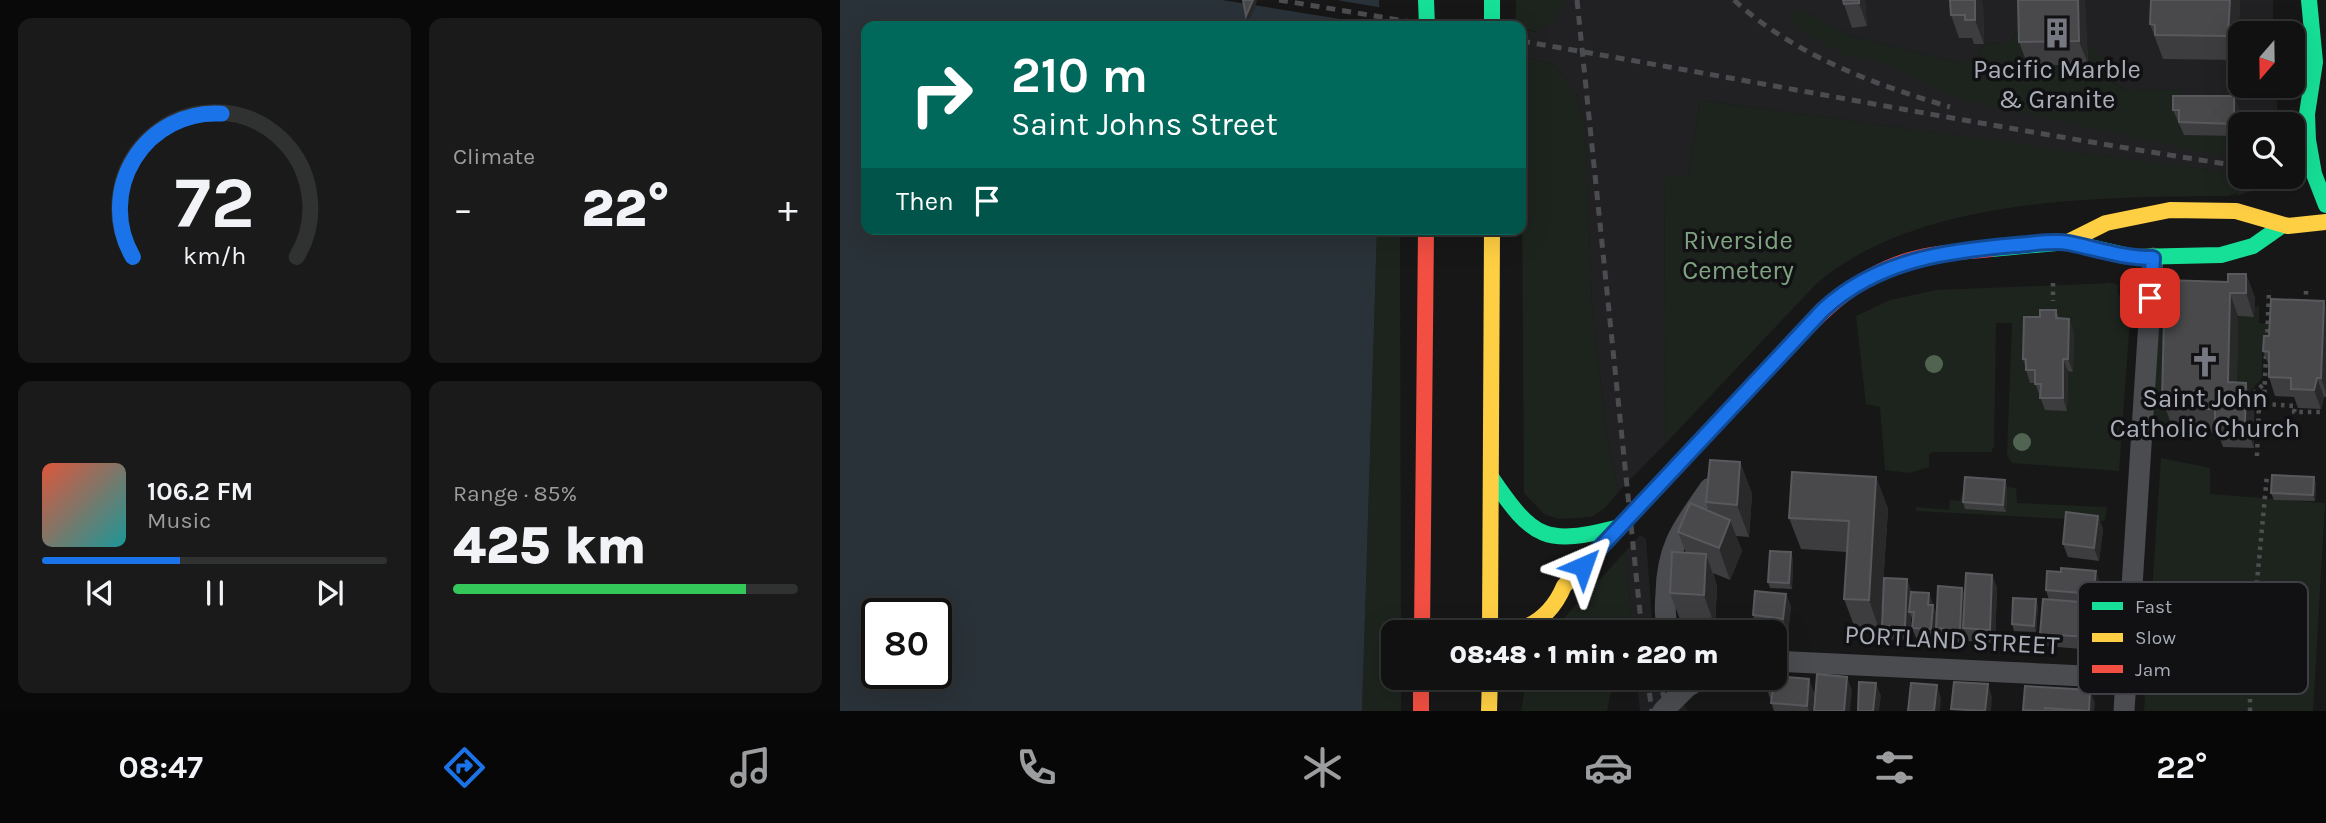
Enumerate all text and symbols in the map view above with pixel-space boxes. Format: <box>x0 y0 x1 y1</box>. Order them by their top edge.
building icon: Pacific Marble & Granite <box>2040 16 2074 50</box>
north arrow <box>2228 21 2305 98</box>
map controls <box>2228 21 2305 189</box>
text: 210 m <box>1011 47 1148 104</box>
icon: right <box>896 49 987 140</box>
place label: Pacific Marble & Granite <box>1973 54 2141 115</box>
text: Saint Johns Street <box>1011 106 1278 143</box>
button: search <box>2228 112 2305 189</box>
text: Climate <box>453 143 535 170</box>
text: 72 <box>174 160 255 245</box>
text: 22° <box>581 178 670 239</box>
icon: arrive <box>968 182 1006 220</box>
text: Then <box>896 186 954 217</box>
text: − <box>453 187 473 232</box>
text: + <box>778 187 798 232</box>
park label: Riverside Cemetery <box>1682 225 1794 286</box>
text: km/h <box>183 240 246 269</box>
pin <box>2120 268 2180 328</box>
icon: arrive <box>2131 279 2169 317</box>
church icon: Saint John Catholic Church <box>2188 345 2222 379</box>
place label: Saint John Catholic Church <box>2110 383 2300 444</box>
text: 106.2 FM <box>147 476 253 507</box>
text: Range · 85% <box>453 480 577 507</box>
text: Music <box>147 507 211 534</box>
text: 425 km <box>453 515 646 576</box>
position arrow <box>1546 529 1620 603</box>
icon: previous <box>81 574 119 612</box>
icon: pause <box>196 574 234 612</box>
icon: next <box>311 574 349 612</box>
legend <box>2078 582 2308 694</box>
text: Fast <box>2135 596 2172 618</box>
speed limit sign: 80 <box>861 598 952 689</box>
street label: PORTLAND STREET <box>1844 619 2060 661</box>
text: Slow <box>2135 627 2176 649</box>
text: 08:48 · 1 min · 220 m <box>1449 639 1719 670</box>
text: Jam <box>2135 659 2171 681</box>
icon: directions <box>440 743 489 792</box>
icon: music <box>726 743 775 792</box>
icon: phone <box>1012 743 1061 792</box>
icon: climate <box>1298 743 1347 792</box>
icon: car <box>1584 743 1633 792</box>
icon: filters <box>1870 743 1919 792</box>
text: 08:47 <box>119 749 203 786</box>
text: 22° <box>2156 749 2207 786</box>

